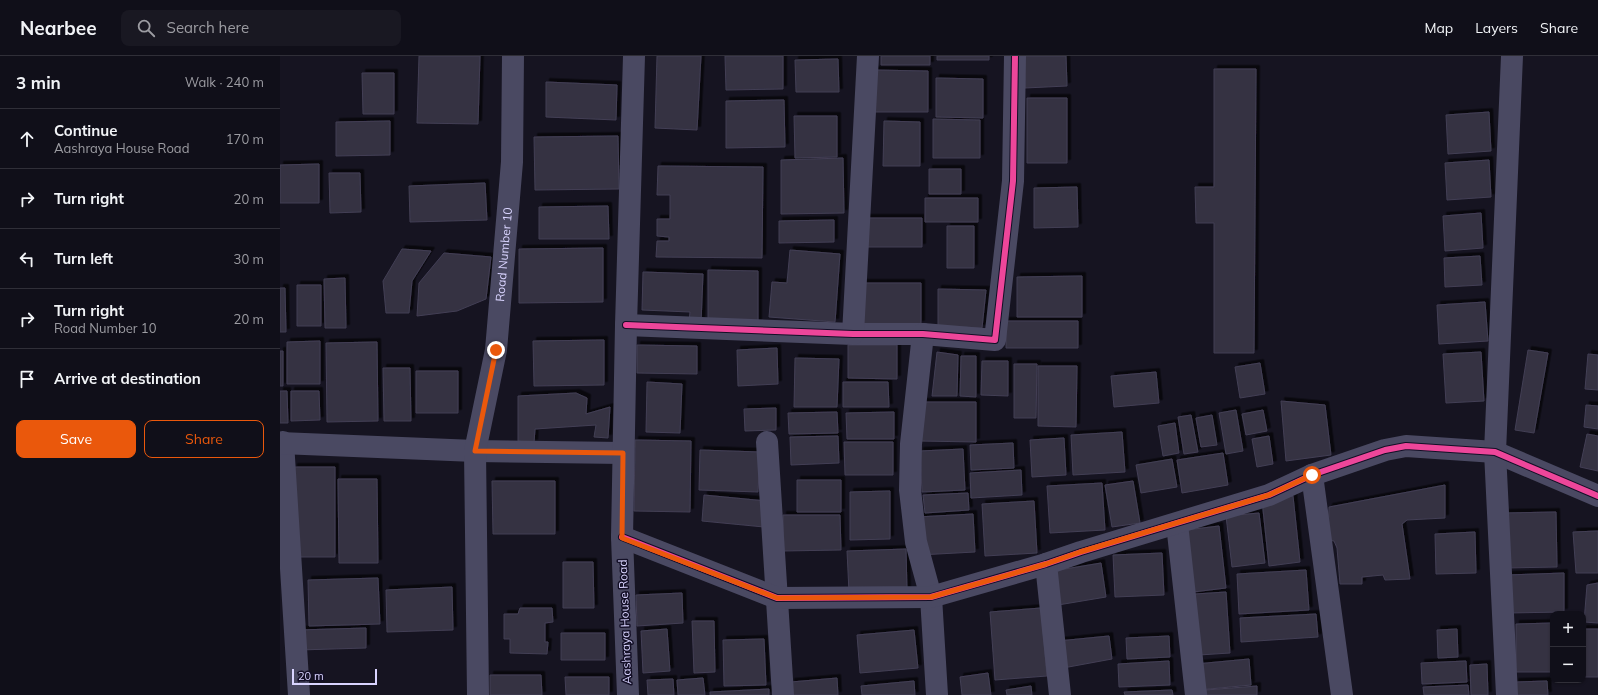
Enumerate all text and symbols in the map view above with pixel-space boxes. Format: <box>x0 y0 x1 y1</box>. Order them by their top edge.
search box <box>121 10 401 46</box>
text: Nearbee <box>20 16 97 40</box>
icon: search <box>135 17 157 39</box>
text: Search here <box>167 18 249 37</box>
text: Map <box>1424 19 1453 37</box>
text: Layers <box>1475 19 1518 37</box>
text: Share <box>1540 19 1578 37</box>
text: 3 min <box>16 72 61 93</box>
text: Walk · 240 m <box>185 74 264 90</box>
text: Continue <box>54 121 117 140</box>
icon: ahead <box>16 128 38 150</box>
text: 170 m <box>226 131 264 147</box>
text: Aashraya House Road <box>54 140 189 156</box>
icon: right <box>16 188 38 210</box>
text: Turn right <box>54 189 124 208</box>
text: 20 m <box>234 191 264 207</box>
street label: Road Number 10 <box>492 207 515 302</box>
icon: left <box>16 248 38 270</box>
text: Turn left <box>54 249 113 268</box>
text: 30 m <box>234 251 264 267</box>
text: Turn right <box>54 301 124 320</box>
icon: right <box>16 308 38 330</box>
text: 20 m <box>234 311 264 327</box>
text: Road Number 10 <box>54 320 156 336</box>
route end <box>487 341 505 359</box>
icon: arrive <box>16 368 38 390</box>
text: Arrive at destination <box>54 369 201 388</box>
button: Save <box>16 420 136 458</box>
button: Share <box>144 420 264 458</box>
route start <box>1303 466 1321 484</box>
street label: Aashraya House Road <box>615 559 634 685</box>
map controls <box>1550 611 1586 683</box>
button: + <box>1550 611 1586 647</box>
button: − <box>1550 647 1586 683</box>
scale bar <box>292 667 377 686</box>
text: 20 m <box>298 669 324 683</box>

